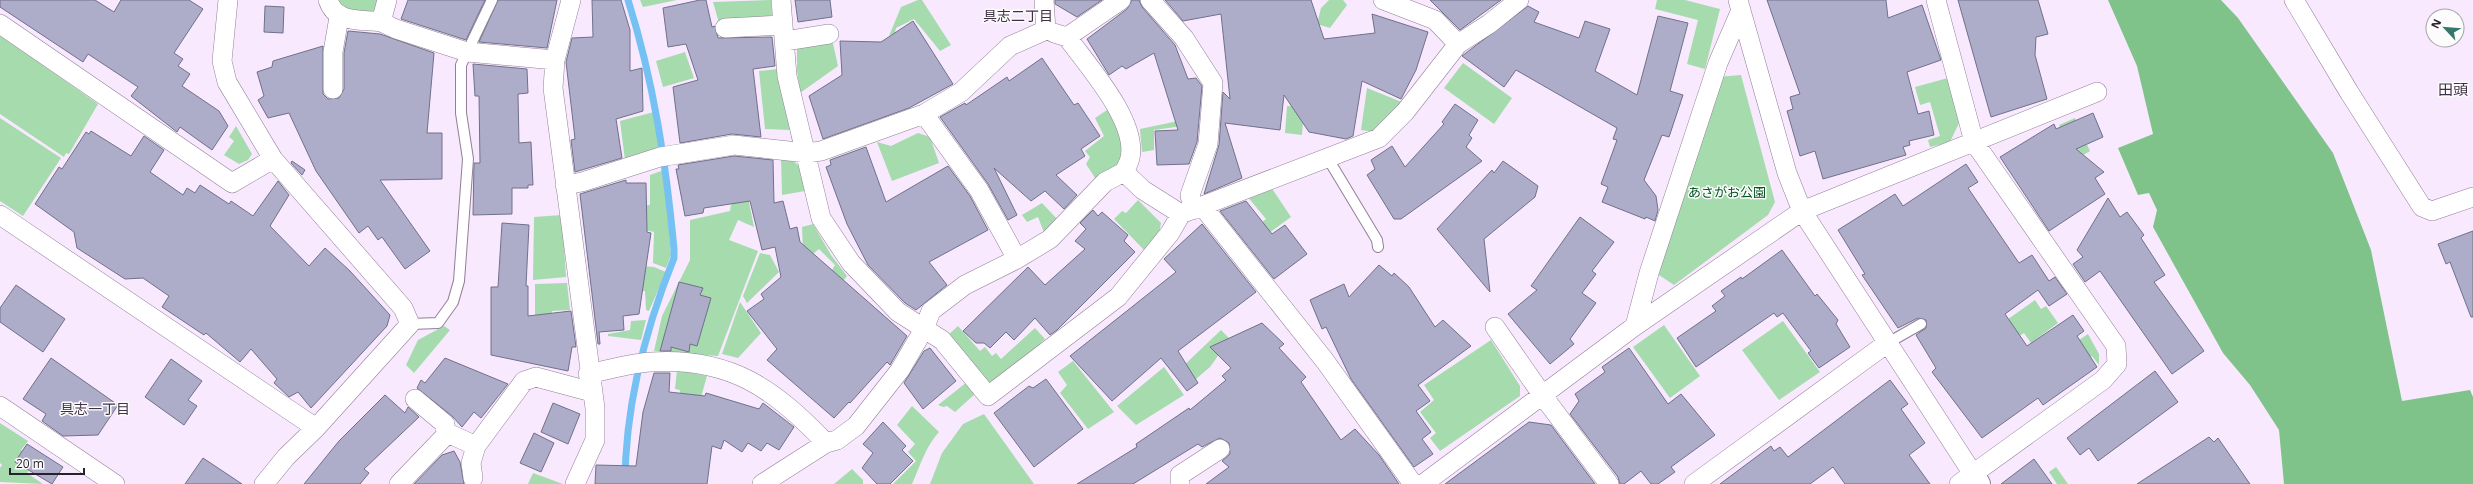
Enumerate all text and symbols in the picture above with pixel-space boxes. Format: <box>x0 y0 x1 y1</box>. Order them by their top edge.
district label: 具志二丁目 <box>983 6 1053 25</box>
north arrow <box>2425 8 2465 48</box>
text: N <box>2427 16 2444 31</box>
district label: 田頭 <box>2438 79 2468 99</box>
park label: あさがお公園 <box>1688 183 1766 201</box>
district label: 具志一丁目 <box>60 399 130 418</box>
scale bar <box>10 450 84 476</box>
text: 20 m <box>16 455 44 472</box>

